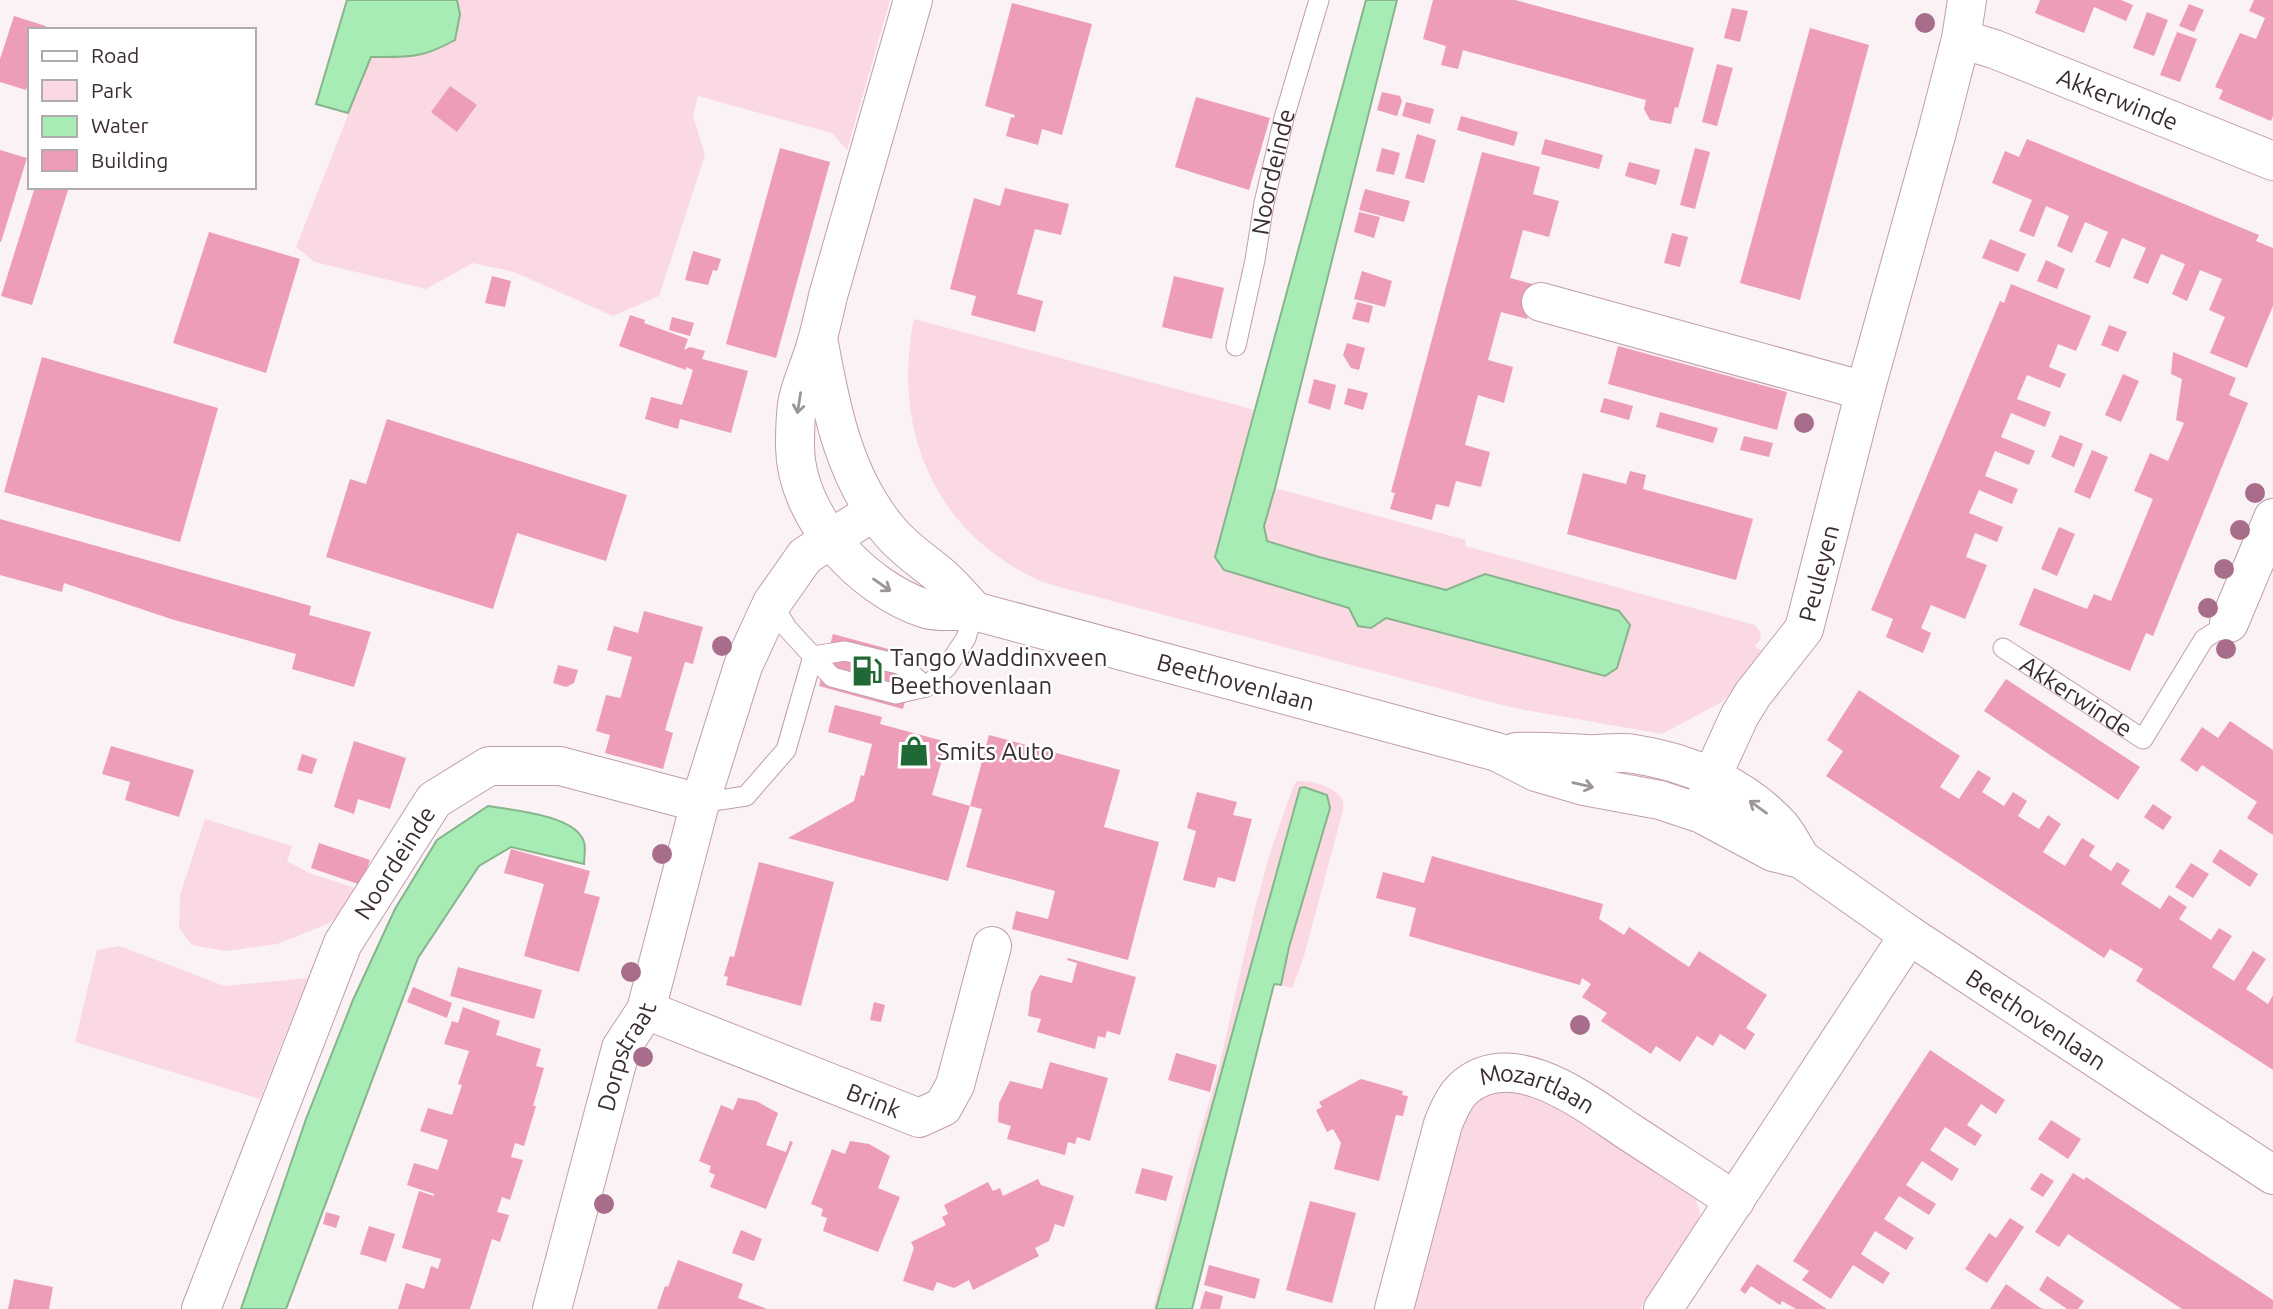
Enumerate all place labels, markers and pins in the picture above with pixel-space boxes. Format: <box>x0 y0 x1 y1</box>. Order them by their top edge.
place label: Tango Waddinxveen Beethovenlaan <box>890 644 1108 699</box>
fuel station icon: Tango Waddinxveen Beethovenlaan <box>850 654 884 688</box>
shop icon: Smits Auto <box>897 734 931 768</box>
place label: Smits Auto <box>937 738 1054 765</box>

